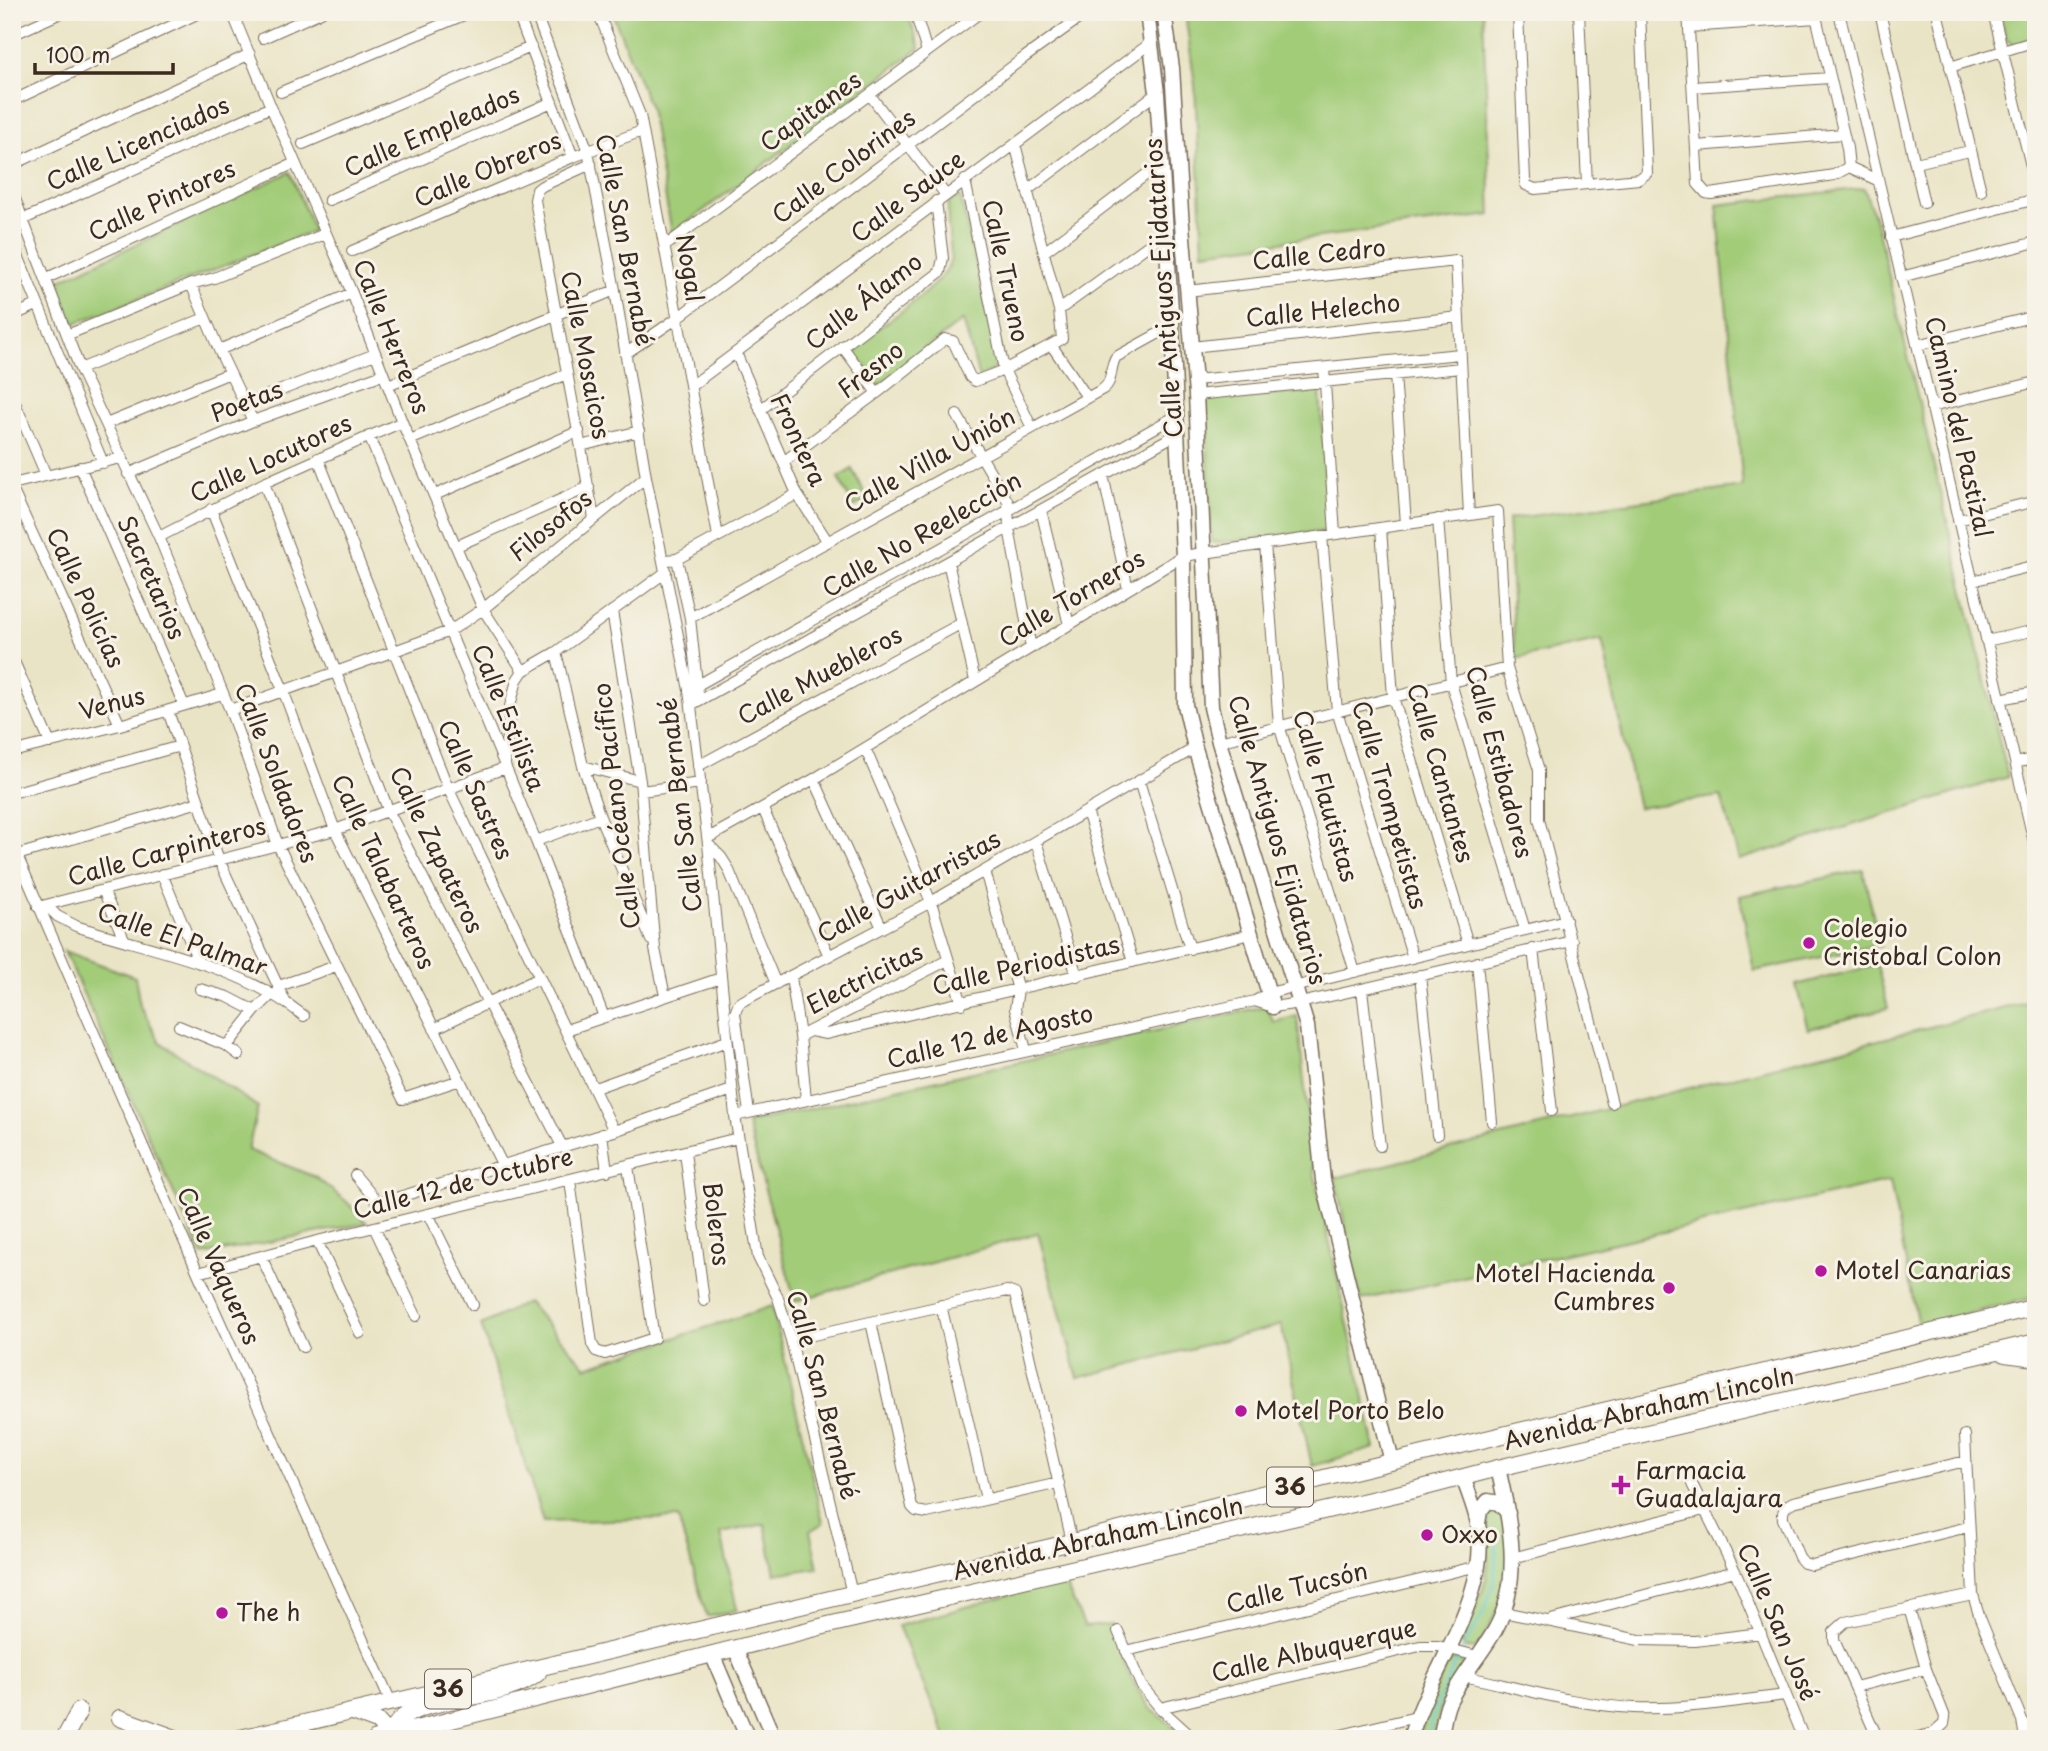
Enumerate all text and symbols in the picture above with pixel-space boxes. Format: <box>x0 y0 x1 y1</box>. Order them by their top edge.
scale bar <box>35 32 173 76</box>
text: 100 m <box>46 38 110 70</box>
street label: Capitanes <box>752 61 868 160</box>
street label: Calle Empleados <box>338 75 525 185</box>
street label: Calle Licenciados <box>40 86 235 199</box>
street label: Calle Colorines <box>763 99 922 231</box>
street label: Calle Obreros <box>408 121 567 215</box>
street label: Calle San Bernabé <box>588 130 664 349</box>
street label: Calle Antiguos Ejidatarios <box>1134 137 1190 439</box>
street label: Calle Sauce <box>842 140 971 250</box>
street label: Calle Pintores <box>82 149 241 249</box>
street label: Calle Trueno <box>974 196 1040 345</box>
street label: Calle Cedro <box>1250 228 1387 278</box>
street label: Nogal <box>668 231 714 304</box>
street label: Calle Álamo <box>796 243 929 358</box>
street label: Calle Herreros <box>345 253 440 420</box>
street label: Calle Mosaicos <box>553 267 621 442</box>
street label: Calle Helecho <box>1244 283 1402 335</box>
street label: Camino del Pastizal <box>1917 312 2003 541</box>
street label: Fresno <box>829 331 910 406</box>
street label: Poetas <box>205 370 288 430</box>
street label: Frontera <box>763 387 837 492</box>
street label: Calle Villa Unión <box>837 397 1021 521</box>
street label: Calle Locutores <box>183 404 357 511</box>
street label: Calle No Reelección <box>815 461 1027 605</box>
street label: Filosofos <box>500 480 599 569</box>
street label: Sacretarios <box>110 510 196 645</box>
street label: Calle Policías <box>38 521 135 673</box>
street label: Calle Torneros <box>991 539 1151 655</box>
street label: Calle Muebleros <box>730 616 908 733</box>
street label: Calle Estilista <box>464 638 556 797</box>
street label: Calle Estibadores <box>1458 661 1544 862</box>
street label: Venus <box>75 676 148 728</box>
street label: Calle Soldadores <box>227 677 329 868</box>
street label: Calle Cantantes <box>1399 679 1485 866</box>
street label: Calle Océano Pacífico <box>582 681 648 931</box>
street label: Calle Antiguos Ejidatarios <box>1220 690 1338 989</box>
street label: Calle San Bernabé <box>648 696 710 914</box>
street label: Calle Trompetistas <box>1344 696 1438 913</box>
street label: Calle Flautistas <box>1285 705 1369 886</box>
street label: Calle Sastres <box>430 713 524 865</box>
street label: Calle Zapateros <box>382 759 494 939</box>
street label: Calle Talabarteros <box>324 768 446 975</box>
street label: Calle Carpinteros <box>63 806 270 894</box>
street label: Calle Guitarristas <box>810 820 1006 951</box>
street label: Calle El Palmar <box>93 892 273 984</box>
place label: Colegio Cristobal Colon <box>1823 909 2002 973</box>
street label: Calle Periodistas <box>928 925 1123 1003</box>
street label: Electricitas <box>800 932 929 1022</box>
marker: Colegio Cristobal Colon <box>1801 935 1817 951</box>
street label: Calle 12 de Agosto <box>883 994 1096 1076</box>
street label: Calle 12 de Octubre <box>349 1137 576 1227</box>
street label: Calle Vaqueros <box>169 1180 271 1350</box>
street label: Boleros <box>695 1180 741 1268</box>
place label: Motel Canarias <box>1835 1251 2011 1287</box>
place label: Motel Hacienda Cumbres <box>1475 1254 1655 1318</box>
marker: Motel Canarias <box>1813 1263 1829 1279</box>
marker: Motel Hacienda Cumbres <box>1661 1280 1677 1296</box>
street label: Calle San Bernabé <box>779 1286 869 1503</box>
street label: Avenida Abraham Lincoln <box>1500 1356 1797 1458</box>
place label: Motel Porto Belo <box>1255 1391 1445 1427</box>
marker: Motel Porto Belo <box>1233 1403 1249 1419</box>
place label: Farmacia Guadalajara <box>1635 1451 1782 1515</box>
road number: 36 <box>1267 1468 1313 1506</box>
marker: Farmacia Guadalajara <box>1613 1477 1629 1493</box>
street label: Avenida Abraham Lincoln <box>949 1486 1246 1588</box>
place label: Oxxo <box>1441 1515 1498 1551</box>
marker: Oxxo <box>1419 1527 1435 1543</box>
street label: Calle San José <box>1729 1537 1828 1706</box>
street label: Calle Tucsón <box>1222 1551 1371 1621</box>
place label: The h <box>236 1593 300 1629</box>
marker: The h <box>214 1605 230 1621</box>
street label: Calle Albuquerque <box>1208 1608 1420 1690</box>
road number: 36 <box>425 1670 471 1708</box>

